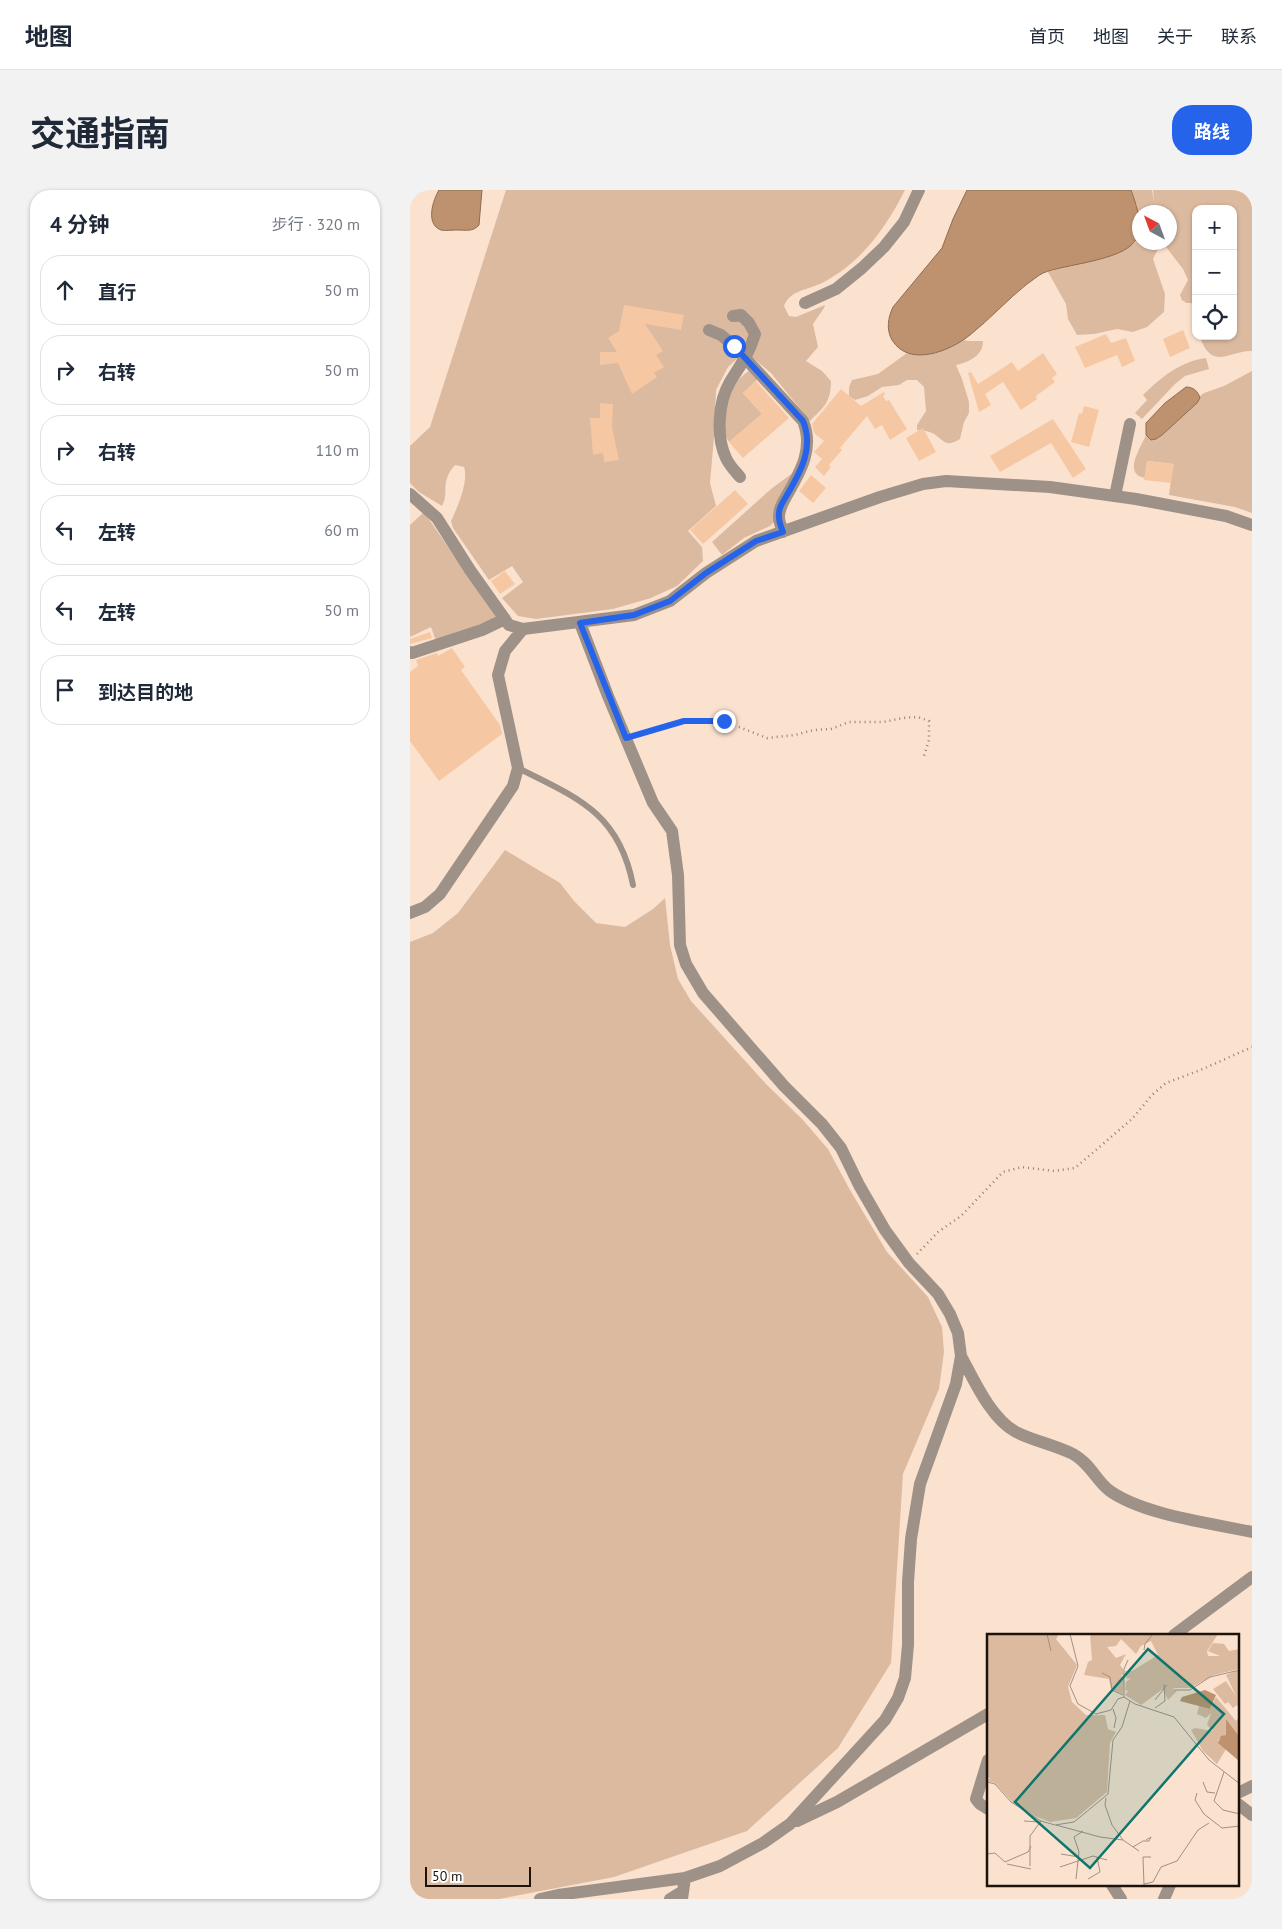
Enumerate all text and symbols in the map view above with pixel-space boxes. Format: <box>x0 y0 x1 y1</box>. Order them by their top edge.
text: 地图 <box>25 21 73 52</box>
text: 首页 <box>1029 25 1065 48</box>
text: 地图 <box>1093 25 1129 48</box>
text: 关于 <box>1157 25 1193 48</box>
text: 联系 <box>1221 25 1257 48</box>
button: 路线 <box>1172 105 1252 155</box>
text: 交通指南 <box>30 110 170 156</box>
north arrow <box>1132 205 1177 250</box>
map controls <box>1192 205 1237 340</box>
button: + <box>1192 205 1237 250</box>
text: 4 分钟 <box>50 211 109 238</box>
text: 步行 · 320 m <box>272 214 360 234</box>
button: − <box>1192 250 1237 295</box>
icon: ahead <box>51 276 79 304</box>
text: 直行 <box>98 280 136 304</box>
text: 50 m <box>324 280 359 300</box>
button: locate <box>1192 295 1237 340</box>
route start <box>723 335 746 358</box>
icon: right <box>51 356 79 384</box>
text: 右转 <box>98 360 136 384</box>
text: 50 m <box>324 360 359 380</box>
icon: right <box>51 436 79 464</box>
text: 右转 <box>98 440 136 464</box>
text: 110 m <box>316 440 359 460</box>
icon: left <box>51 516 79 544</box>
text: 左转 <box>98 520 136 544</box>
text: 60 m <box>324 520 359 540</box>
icon: left <box>51 596 79 624</box>
text: 左转 <box>98 600 136 624</box>
text: 50 m <box>324 600 359 620</box>
icon: arrive <box>51 676 79 704</box>
text: 到达目的地 <box>98 680 193 704</box>
route end <box>713 710 736 733</box>
inset map <box>987 1634 1239 1886</box>
scale bar <box>425 1864 531 1887</box>
text: 50 m <box>432 1867 462 1885</box>

